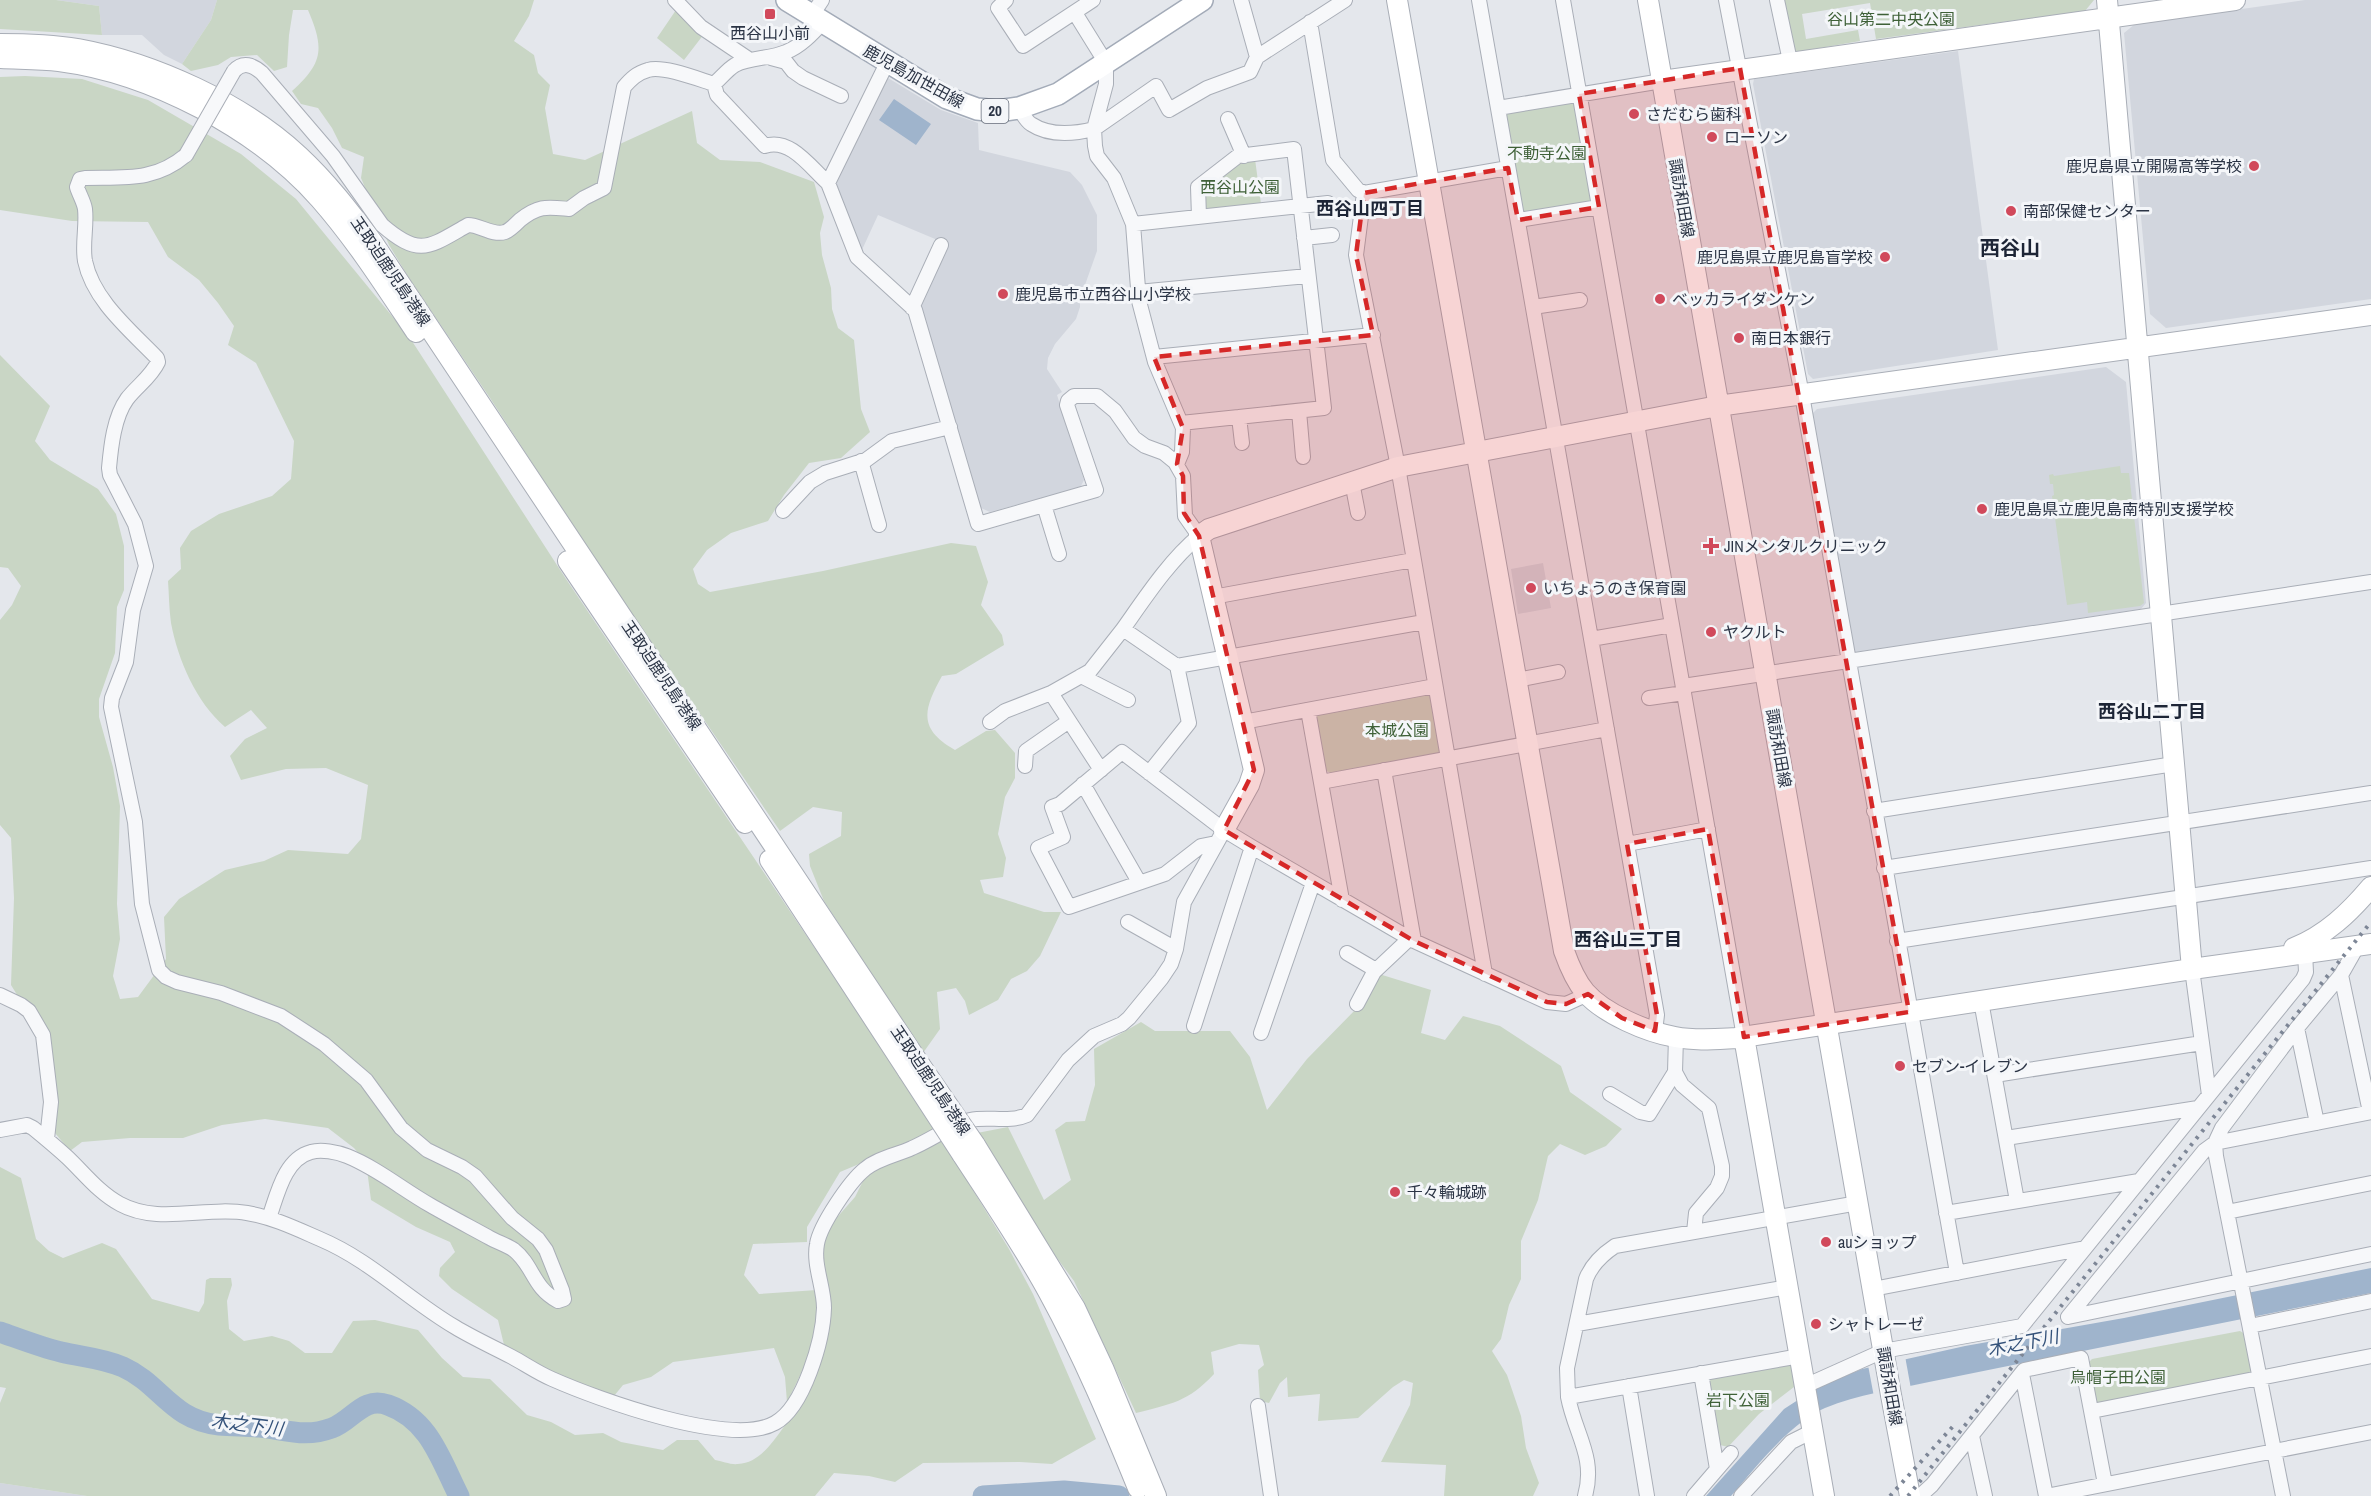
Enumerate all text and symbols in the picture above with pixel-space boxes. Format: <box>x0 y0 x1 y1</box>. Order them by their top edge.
marker: 西谷山小前 <box>763 7 777 21</box>
park label: 谷山第二中央公園 <box>1827 8 1955 30</box>
place label: 西谷山小前 <box>730 22 810 44</box>
street label: 鹿児島加世田線 <box>860 39 968 113</box>
road number: 20 <box>982 99 1008 123</box>
place label: さだむら歯科 <box>1646 103 1742 125</box>
marker: さだむら歯科 <box>1627 107 1641 121</box>
place label: ローソン <box>1724 126 1788 148</box>
marker: ローソン <box>1705 130 1719 144</box>
park label: 不動寺公園 <box>1507 142 1587 164</box>
place label: 鹿児島県立開陽高等学校 <box>2066 155 2242 177</box>
street label: 諏訪和田線 <box>1664 157 1700 239</box>
marker: 鹿児島県立開陽高等学校 <box>2247 159 2261 173</box>
park label: 西谷山公園 <box>1200 176 1280 198</box>
district label: 西谷山四丁目 <box>1316 196 1424 221</box>
place label: 南部保健センター <box>2023 200 2151 222</box>
marker: 南部保健センター <box>2004 204 2018 218</box>
street label: 玉取迫鹿児島港線 <box>346 212 436 330</box>
district label: 西谷山 <box>1980 234 2040 261</box>
place label: 鹿児島県立鹿児島盲学校 <box>1697 246 1873 268</box>
marker: 鹿児島県立鹿児島盲学校 <box>1878 250 1892 264</box>
place label: 鹿児島市立西谷山小学校 <box>1015 283 1191 305</box>
marker: 鹿児島市立西谷山小学校 <box>996 287 1010 301</box>
place label: ベッカライダンケン <box>1672 288 1815 310</box>
marker: ベッカライダンケン <box>1653 292 1667 306</box>
place label: 南日本銀行 <box>1751 327 1831 349</box>
marker: 南日本銀行 <box>1732 331 1746 345</box>
place label: 鹿児島県立鹿児島南特別支援学校 <box>1994 498 2234 520</box>
marker: 鹿児島県立鹿児島南特別支援学校 <box>1975 502 1989 516</box>
place label: JINメンタルクリニック <box>1724 535 1888 557</box>
marker: JINメンタルクリニック <box>1702 537 1720 555</box>
place label: いちょうのき保育園 <box>1543 577 1687 599</box>
marker: いちょうのき保育園 <box>1524 581 1538 595</box>
street label: 玉取迫鹿児島港線 <box>617 616 707 734</box>
place label: ヤクルト <box>1723 621 1787 643</box>
marker: ヤクルト <box>1704 625 1718 639</box>
district label: 西谷山二丁目 <box>2098 699 2206 724</box>
street label: 諏訪和田線 <box>1761 707 1797 789</box>
park label: 本城公園 <box>1365 719 1429 741</box>
district label: 西谷山三丁目 <box>1574 927 1682 952</box>
street label: 玉取迫鹿児島港線 <box>886 1021 976 1139</box>
place label: セブン-イレブン <box>1912 1055 2028 1077</box>
marker: セブン-イレブン <box>1893 1059 1907 1073</box>
place label: 千々輪城跡 <box>1407 1181 1487 1203</box>
marker: 千々輪城跡 <box>1388 1185 1402 1199</box>
place label: auショップ <box>1838 1231 1917 1253</box>
marker: auショップ <box>1819 1235 1833 1249</box>
place label: シャトレーゼ <box>1828 1313 1924 1335</box>
marker: シャトレーゼ <box>1809 1317 1823 1331</box>
water label: 木之下川 <box>1985 1323 2063 1362</box>
street label: 諏訪和田線 <box>1872 1345 1908 1427</box>
park label: 烏帽子田公園 <box>2070 1366 2166 1388</box>
park label: 岩下公園 <box>1706 1389 1770 1411</box>
water label: 木之下川 <box>210 1408 286 1442</box>

